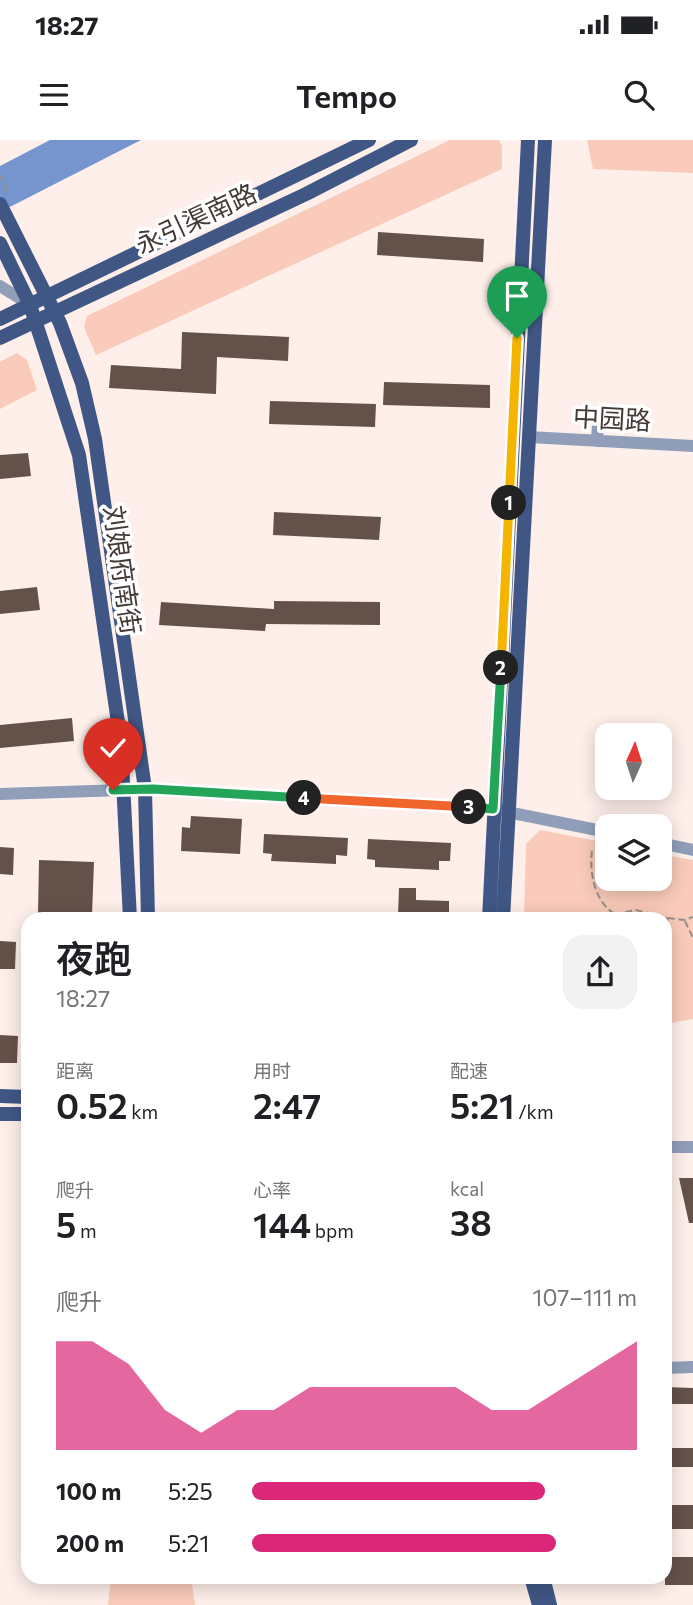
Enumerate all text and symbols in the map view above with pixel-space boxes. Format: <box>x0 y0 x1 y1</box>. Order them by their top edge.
text: 18:27 <box>35 9 99 40</box>
text: Tempo <box>296 75 397 115</box>
icon: menu <box>35 76 73 114</box>
icon: search <box>620 76 658 114</box>
street label: 永引渠南路 <box>130 176 261 259</box>
pin <box>487 266 547 338</box>
icon: arrive <box>498 277 536 315</box>
street label: 中园路 <box>572 400 652 435</box>
pin: 1 <box>491 486 526 520</box>
text: 1 <box>504 491 513 514</box>
street label: 刘娘府南街 <box>99 503 148 636</box>
pin: 2 <box>484 650 518 686</box>
text: 2 <box>495 656 506 679</box>
pin <box>83 718 143 790</box>
north arrow <box>595 723 672 800</box>
map controls <box>595 723 672 891</box>
icon: check <box>94 729 132 767</box>
pin: 4 <box>286 780 322 816</box>
text: 4 <box>298 786 309 809</box>
pin: 3 <box>452 790 486 824</box>
text: 3 <box>463 795 474 818</box>
button: layers <box>595 814 672 891</box>
text: 夜跑 <box>56 934 132 981</box>
button: share <box>563 935 637 1009</box>
text: 18:27 <box>56 984 110 1012</box>
text: 距离 <box>56 1059 94 1082</box>
text: 用时 <box>253 1059 291 1082</box>
text: 配速 <box>450 1059 488 1082</box>
text: 0.52 <box>56 1083 128 1126</box>
text: 2:47 <box>253 1083 321 1126</box>
text: 5:21 <box>450 1083 515 1126</box>
text: km <box>128 1100 158 1123</box>
text: /km <box>515 1100 554 1123</box>
text: kcal <box>450 1177 484 1200</box>
text: 爬升 <box>56 1178 94 1201</box>
text: 心率 <box>253 1178 291 1201</box>
text: 38 <box>450 1200 492 1243</box>
text: 5 <box>56 1202 76 1245</box>
text: 144 <box>253 1202 311 1245</box>
text: m <box>76 1219 97 1242</box>
text: bpm <box>311 1219 354 1242</box>
text: 107–111 m <box>533 1283 637 1311</box>
text: 爬升 <box>56 1287 102 1315</box>
text: 100 m <box>56 1477 121 1505</box>
text: 5:25 <box>168 1477 213 1505</box>
text: 200 m <box>56 1529 124 1557</box>
text: 5:21 <box>168 1529 209 1557</box>

